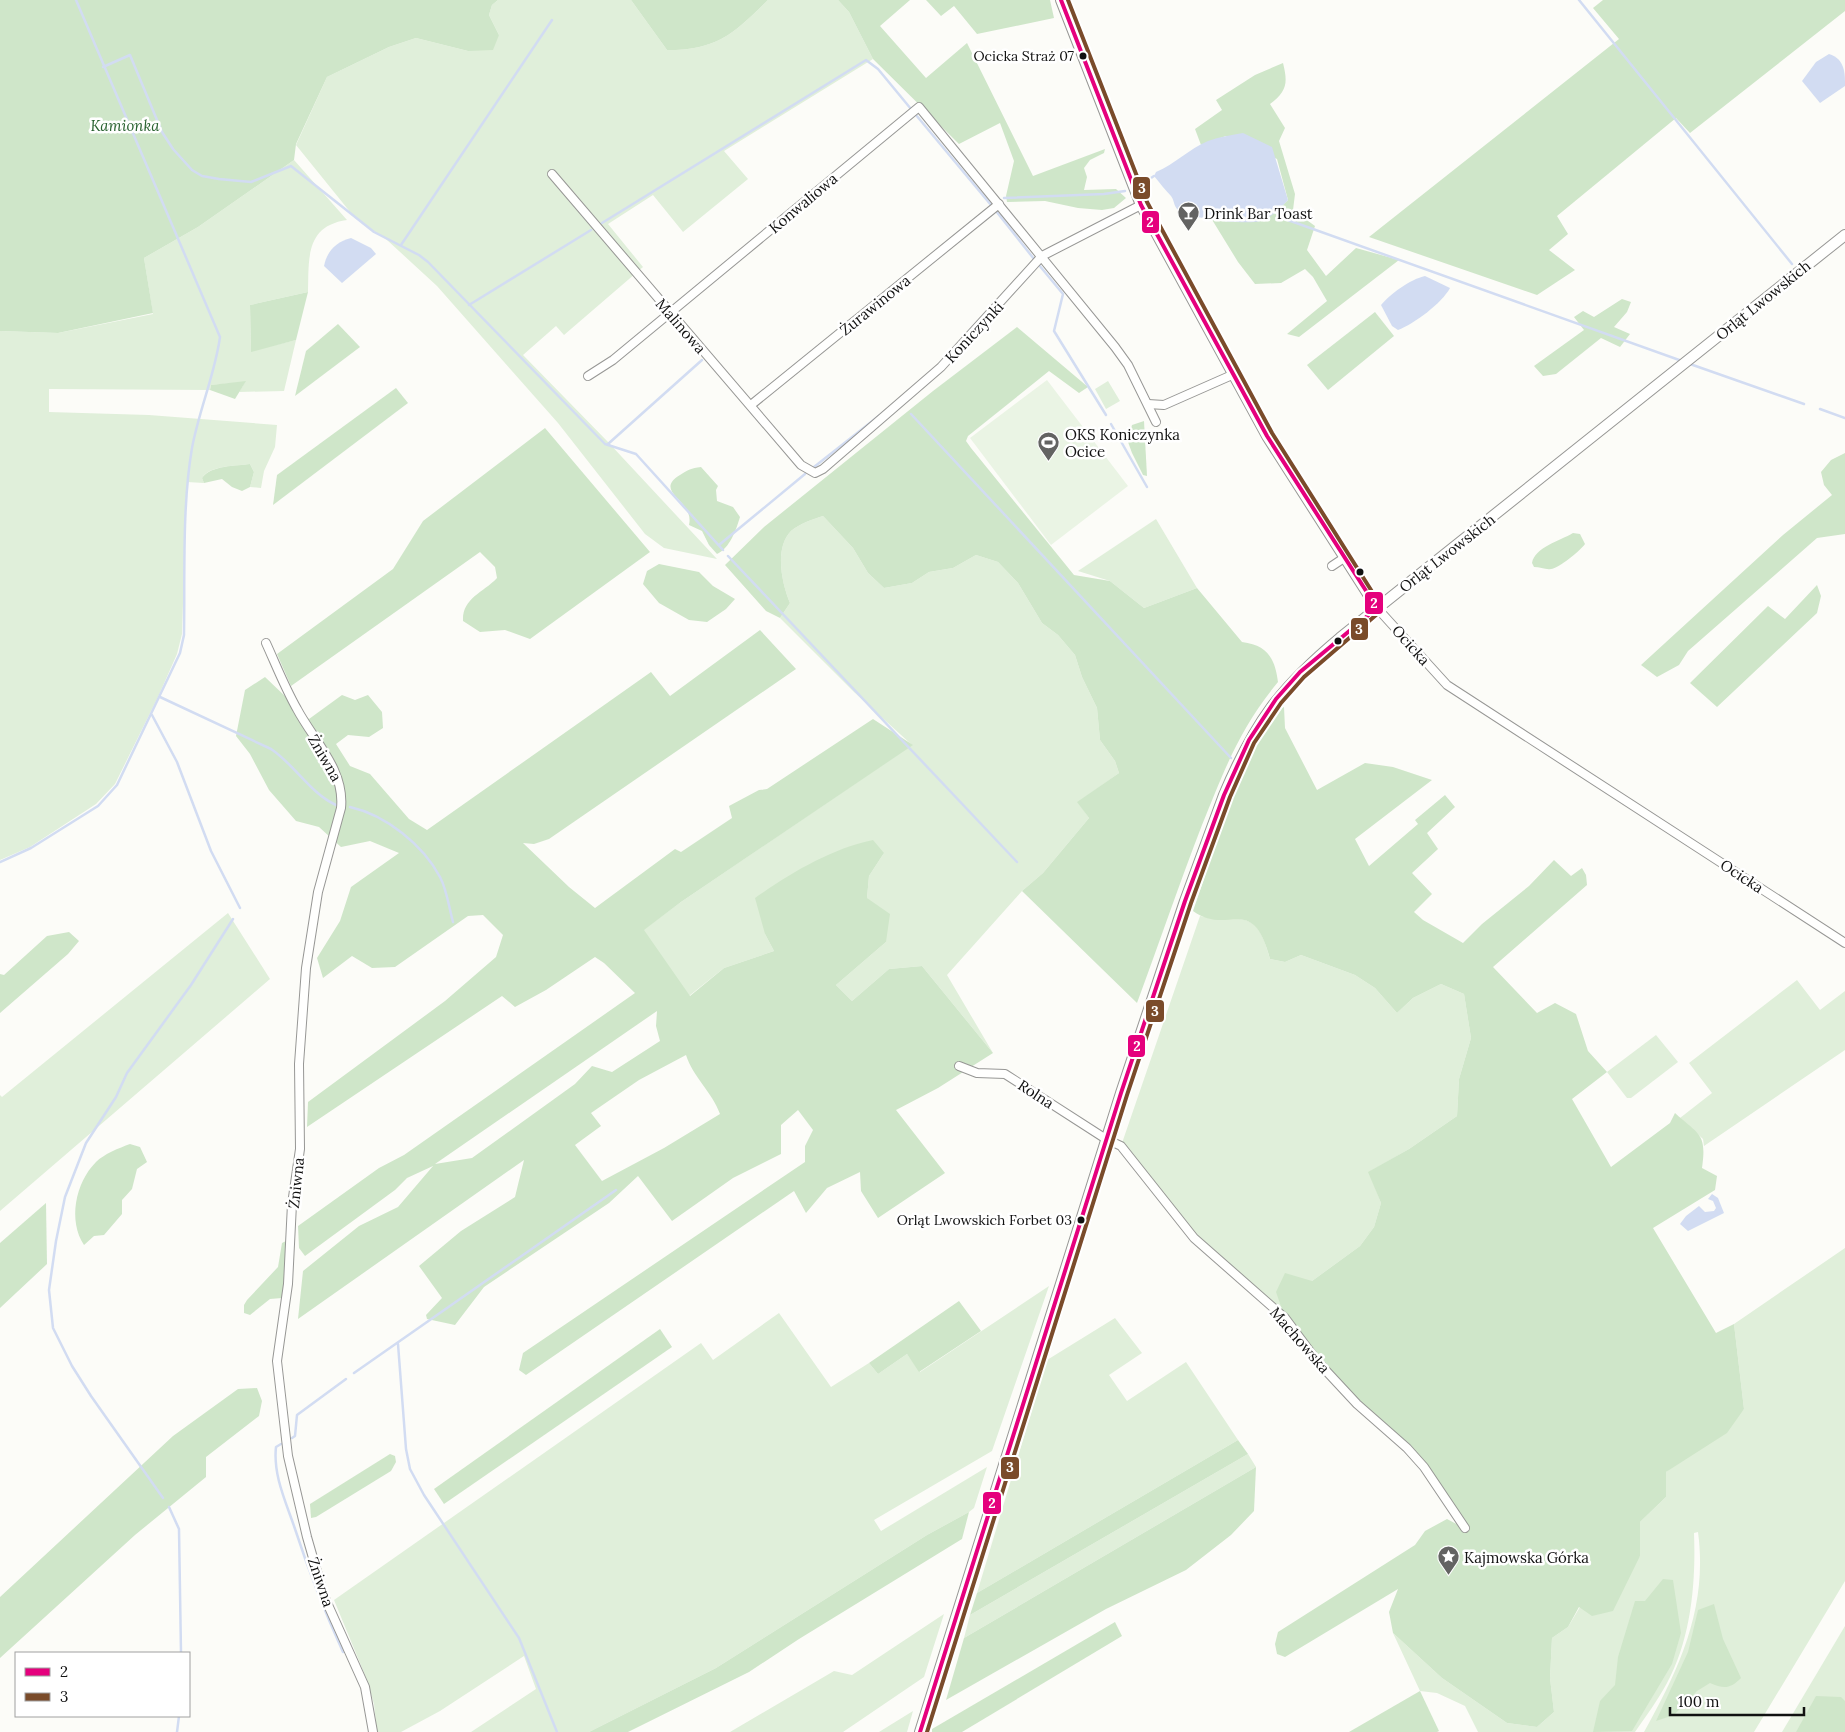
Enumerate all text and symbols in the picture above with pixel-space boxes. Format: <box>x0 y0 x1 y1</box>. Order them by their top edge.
place label: Ocicka Straż 07 <box>974 47 1075 65</box>
marker: Ocicka Straż 07 <box>1078 51 1088 61</box>
park label: Kamionka <box>90 116 160 135</box>
street label: Konwaliowa <box>765 169 841 237</box>
line badge: 3 <box>1132 176 1151 200</box>
text: 3 <box>1138 179 1146 197</box>
bar icon: Drink Bar Toast <box>1176 201 1200 232</box>
place label: Drink Bar Toast <box>1204 204 1313 223</box>
line badge: 2 <box>1141 210 1160 234</box>
text: 2 <box>1146 213 1154 231</box>
street label: Orląt Lwowskich <box>1712 256 1814 344</box>
street label: Żurawinowa <box>836 271 914 339</box>
street label: Malinowa <box>652 294 710 358</box>
street label: Koniczynki <box>941 297 1007 367</box>
place label: OKS Koniczynka Ocice <box>1065 425 1180 461</box>
sports icon: OKS Koniczynka Ocice <box>1037 431 1061 462</box>
street label: Orląt Lwowskich <box>1395 510 1499 596</box>
unlabelled marker <box>1355 567 1365 577</box>
line badge: 2 <box>1364 591 1384 615</box>
text: 2 <box>1370 594 1378 612</box>
line badge: 3 <box>1350 617 1369 641</box>
text: 3 <box>1355 620 1363 638</box>
street label: Ocicka <box>1388 621 1434 669</box>
unlabelled marker <box>1333 636 1343 646</box>
street label: Żniwna <box>304 731 346 785</box>
street label: Ocicka <box>1717 855 1767 897</box>
line badge: 3 <box>1145 999 1165 1023</box>
text: 3 <box>1151 1002 1159 1020</box>
line badge: 2 <box>1127 1034 1146 1058</box>
text: 2 <box>1133 1037 1141 1055</box>
street label: Rolna <box>1014 1075 1058 1113</box>
street label: Żniwna <box>284 1156 308 1209</box>
place label: Orląt Lwowskich Forbet 03 <box>897 1211 1072 1229</box>
marker: Orląt Lwowskich Forbet 03 <box>1076 1215 1086 1225</box>
street label: Machowska <box>1266 1303 1334 1377</box>
line badge: 3 <box>1000 1456 1020 1480</box>
text: 3 <box>1006 1458 1014 1476</box>
line badge: 2 <box>982 1491 1002 1515</box>
text: 2 <box>988 1494 996 1512</box>
place icon: Kajmowska Górka <box>1436 1545 1460 1576</box>
place label: Kajmowska Górka <box>1464 1548 1589 1567</box>
street label: Żniwna <box>304 1555 338 1610</box>
legend <box>15 1652 190 1717</box>
text: 2 <box>60 1662 68 1681</box>
scale bar <box>1670 1684 1804 1716</box>
text: 3 <box>60 1687 68 1706</box>
text: 100 m <box>1678 1692 1719 1711</box>

